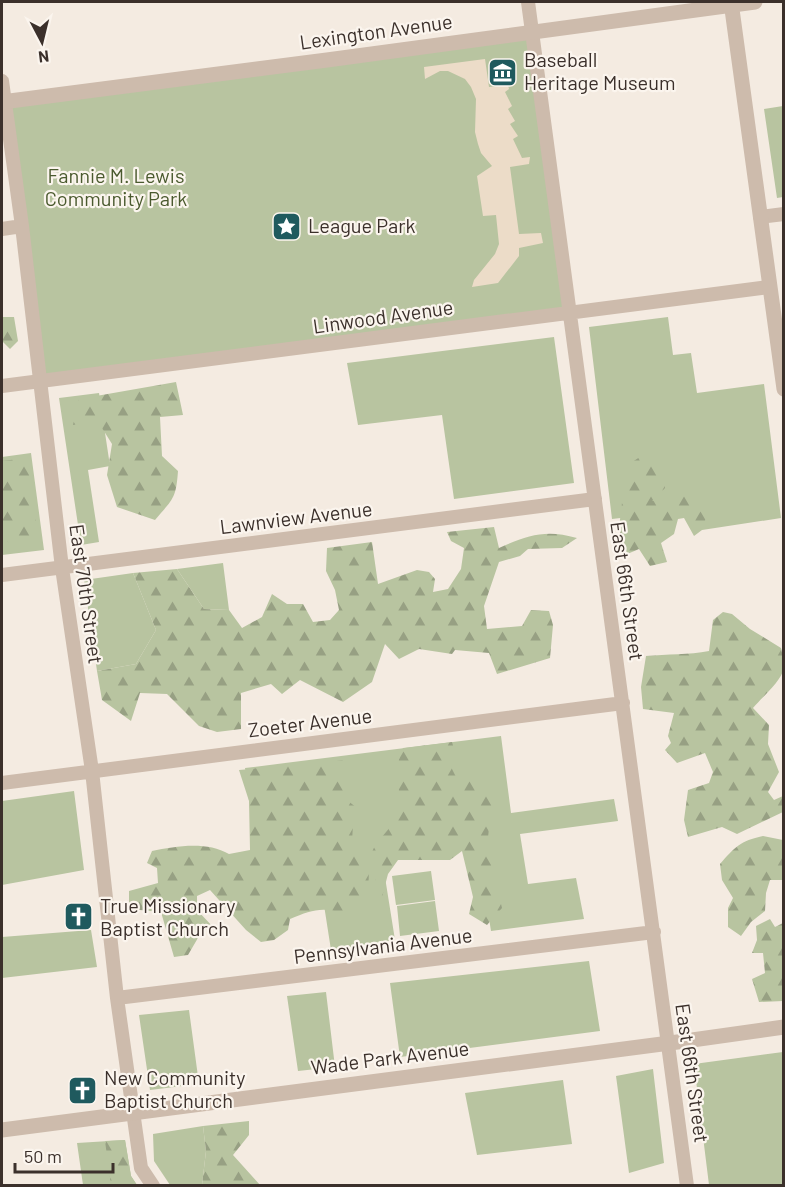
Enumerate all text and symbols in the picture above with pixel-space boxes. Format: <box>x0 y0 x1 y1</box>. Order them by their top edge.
street label: Lexington Avenue <box>298 8 454 54</box>
north arrow <box>12 12 72 72</box>
text: N <box>37 47 50 67</box>
place label: Baseball Heritage Museum <box>524 47 676 94</box>
museum icon: Baseball Heritage Museum <box>487 56 519 88</box>
park label: Fannie M. Lewis Community Park <box>45 163 187 210</box>
place icon: League Park <box>271 210 303 242</box>
place label: League Park <box>308 213 416 237</box>
street label: Linwood Avenue <box>311 294 455 338</box>
street label: Lawnview Avenue <box>218 496 374 538</box>
street label: East 66th Street <box>606 520 650 662</box>
street label: East 70th Street <box>65 523 109 665</box>
street label: Zoeter Avenue <box>246 702 373 742</box>
place label: True Missionary Baptist Church <box>100 893 235 940</box>
church icon: True Missionary Baptist Church <box>63 901 95 933</box>
street label: Pennsylvania Avenue <box>292 922 474 968</box>
street label: East 66th Street <box>671 1002 715 1144</box>
street label: Wade Park Avenue <box>309 1035 470 1079</box>
place label: New Community Baptist Church <box>104 1065 246 1112</box>
church icon: New Community Baptist Church <box>67 1074 99 1106</box>
scale bar <box>15 1136 112 1174</box>
text: 50 m <box>24 1145 62 1167</box>

